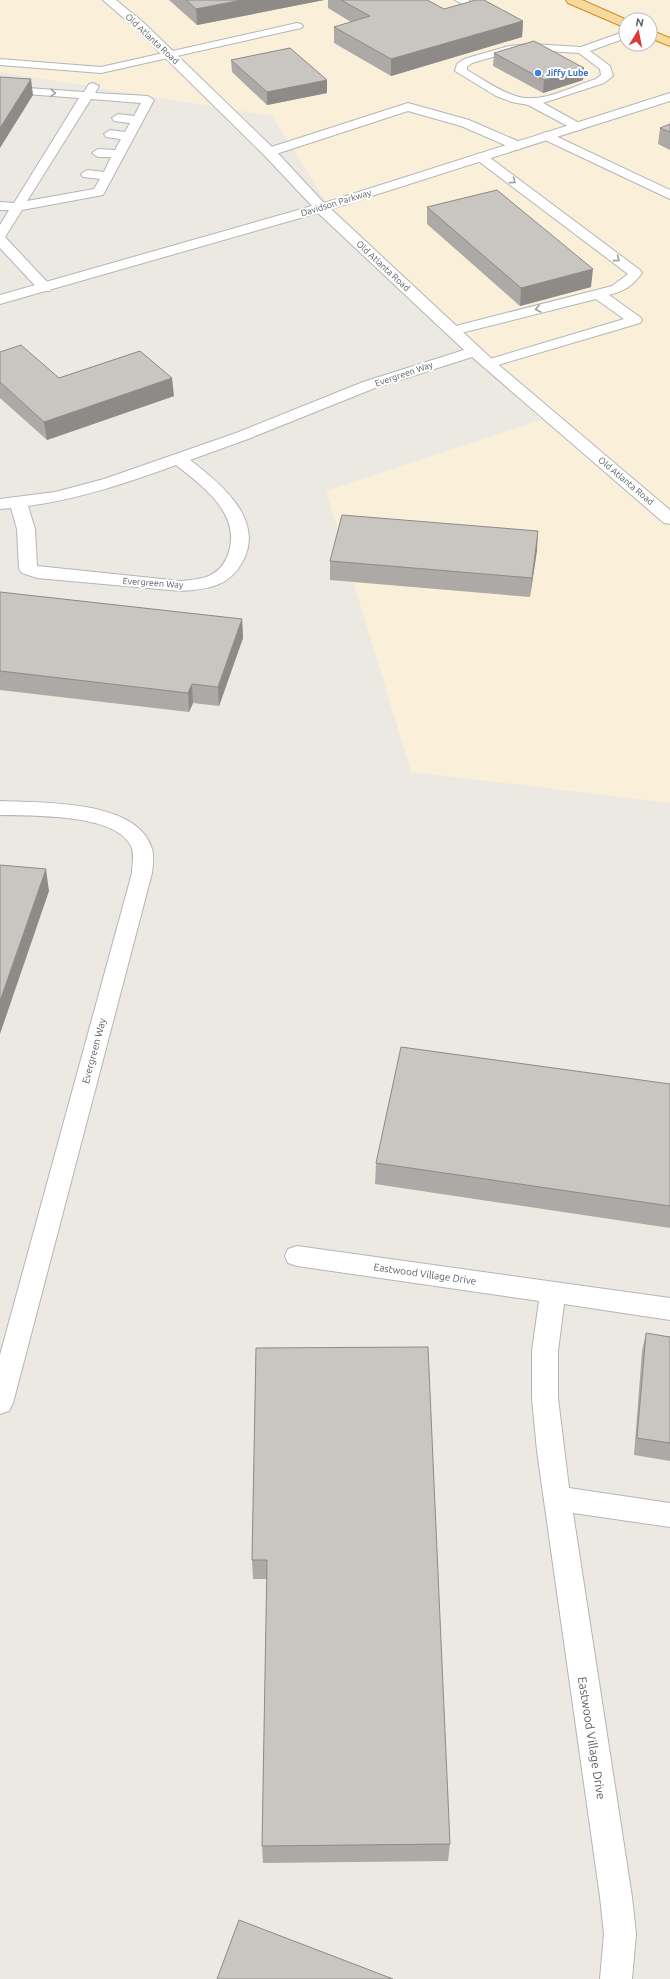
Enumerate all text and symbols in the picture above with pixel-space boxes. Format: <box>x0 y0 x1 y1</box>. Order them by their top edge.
street label: Old Atlanta Road <box>123 12 181 66</box>
north arrow <box>618 12 658 52</box>
text: N <box>635 16 645 29</box>
marker: Jiffy Lube <box>533 68 543 78</box>
place label: Jiffy Lube <box>546 68 589 78</box>
one-way arrow <box>50 88 56 97</box>
one-way arrow <box>508 176 515 183</box>
street label: Davidson Parkway <box>300 187 373 218</box>
street label: Old Atlanta Road <box>354 239 412 293</box>
one-way arrow <box>612 254 619 261</box>
one-way arrow <box>534 304 541 313</box>
street label: Evergreen Way <box>374 359 435 389</box>
street label: Old Atlanta Road <box>596 455 656 507</box>
street label: Evergreen Way <box>122 576 184 590</box>
street label: Evergreen Way <box>80 1017 108 1085</box>
street label: Eastwood Village Drive <box>373 1261 477 1287</box>
street label: Eastwood Village Drive <box>576 1676 608 1800</box>

